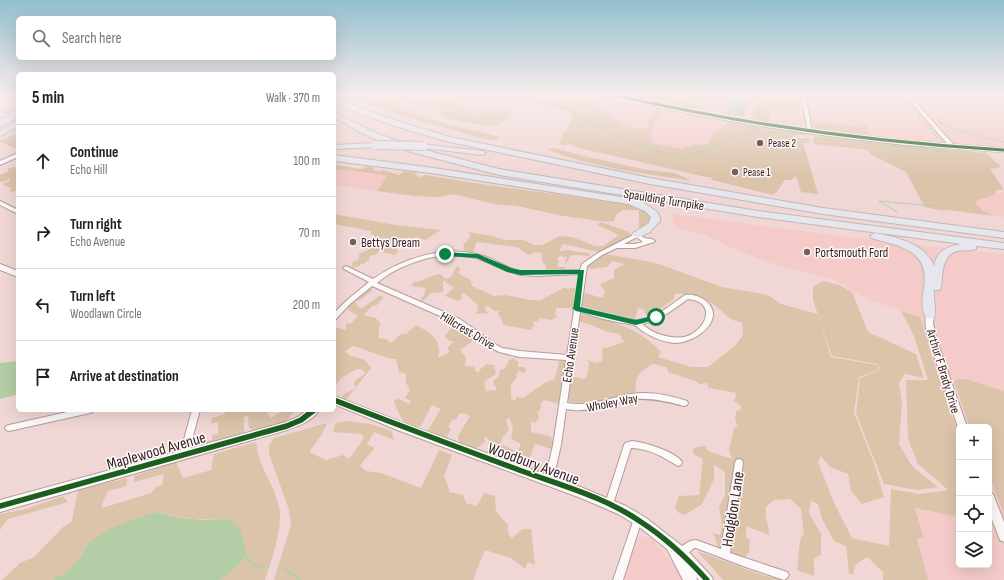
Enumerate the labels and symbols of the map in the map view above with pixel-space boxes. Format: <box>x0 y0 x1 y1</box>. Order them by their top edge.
place label: Pease 2 <box>768 137 796 150</box>
marker: Pease 2 <box>755 138 765 148</box>
place label: Pease 1 <box>743 166 770 179</box>
marker: Pease 1 <box>730 167 740 177</box>
street label: Spaulding Turnpike <box>622 186 705 214</box>
place label: Bettys Dream <box>361 235 420 251</box>
marker: Bettys Dream <box>348 237 358 247</box>
route end <box>436 245 454 263</box>
place label: Portsmouth Ford <box>815 245 888 261</box>
marker: Portsmouth Ford <box>802 247 812 257</box>
street label: Hillcrest Drive <box>437 308 498 353</box>
route start <box>647 308 665 326</box>
street label: Arthur F Brady Drive <box>922 326 963 415</box>
street label: Echo Avenue <box>559 327 583 384</box>
street label: Wholey Way <box>585 390 639 416</box>
street label: Maplewood Avenue <box>105 428 208 475</box>
street label: Woodbury Avenue <box>485 439 582 490</box>
street label: Hodgdon Lane <box>718 470 749 548</box>

